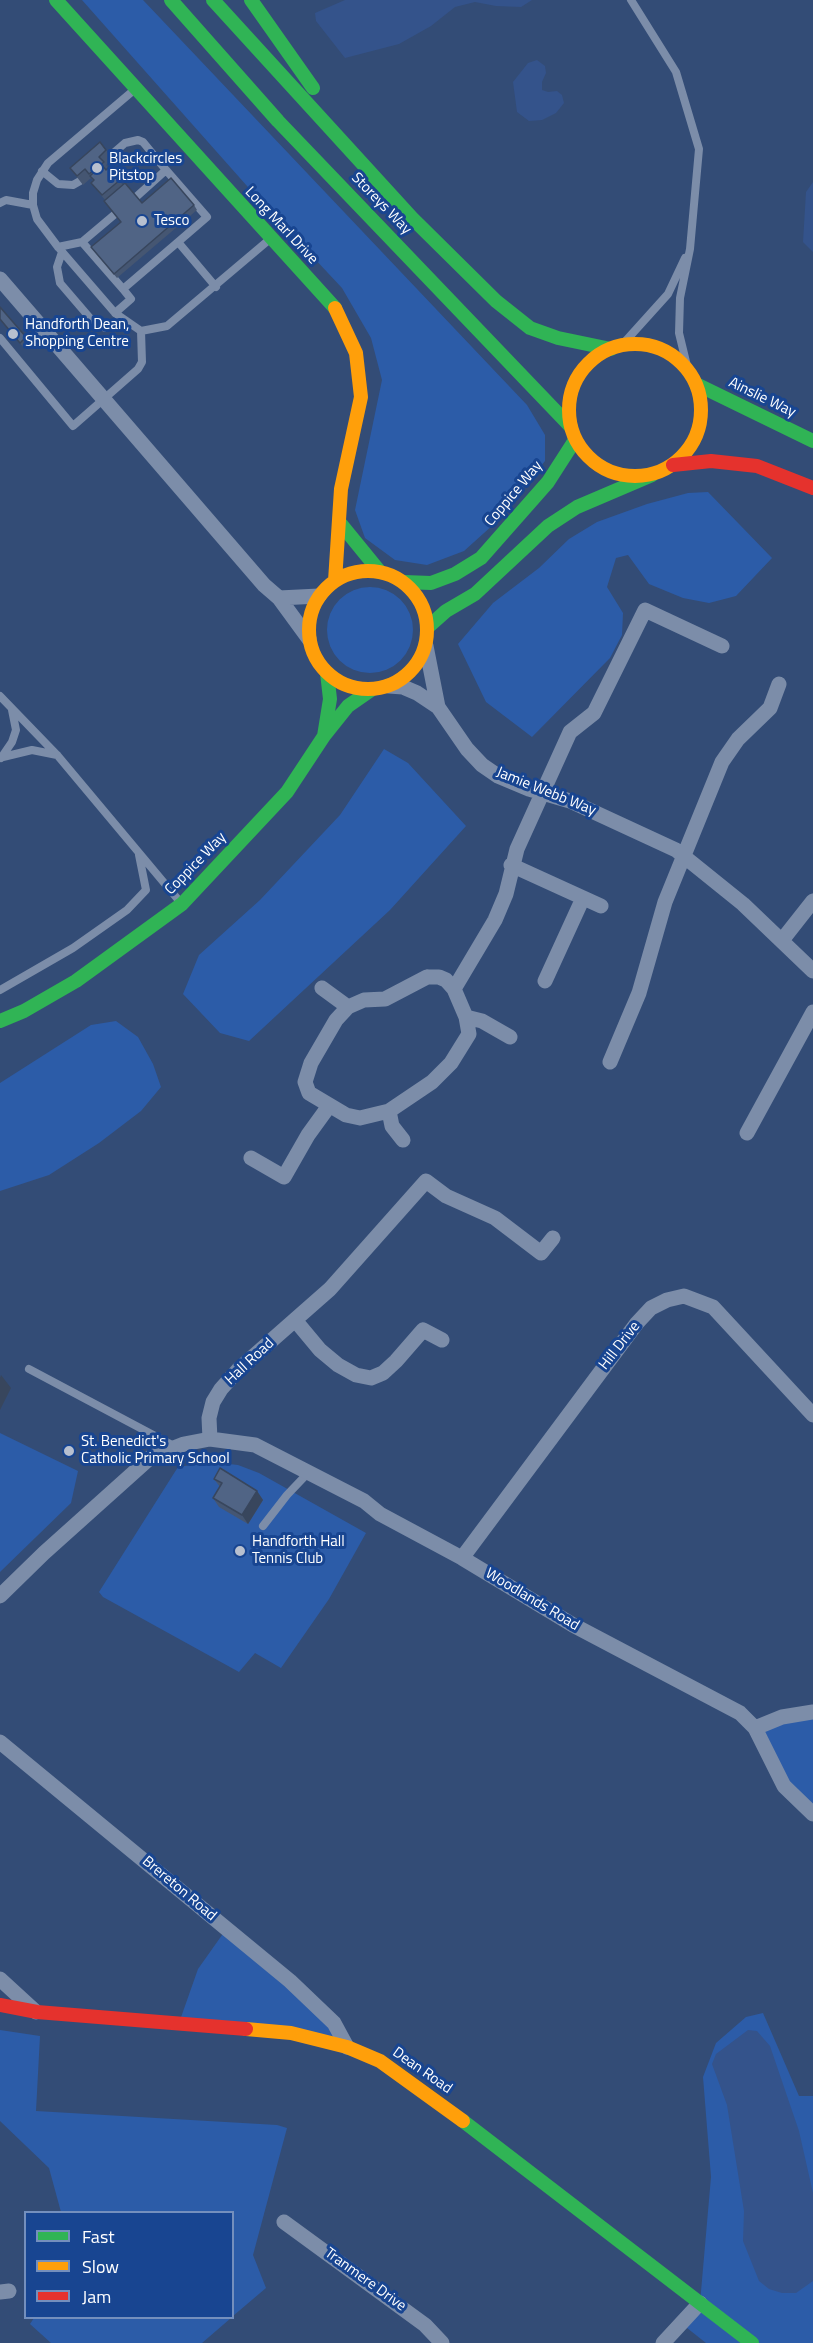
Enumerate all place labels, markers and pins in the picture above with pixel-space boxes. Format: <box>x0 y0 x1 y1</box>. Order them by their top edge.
place label: Blackcircles Pitstop <box>109 150 182 185</box>
marker: Blackcircles Pitstop <box>90 161 104 175</box>
place label: Tesco <box>154 212 189 230</box>
marker: Tesco <box>135 214 149 228</box>
place label: Handforth Dean, Shopping Centre <box>25 316 129 351</box>
marker: Handforth Dean, Shopping Centre <box>6 327 20 341</box>
place label: St. Benedict's Catholic Primary School <box>81 1433 230 1468</box>
marker: St. Benedict's Catholic Primary School <box>62 1444 76 1458</box>
place label: Handforth Hall Tennis Club <box>252 1533 345 1568</box>
marker: Handforth Hall Tennis Club <box>233 1544 247 1558</box>

